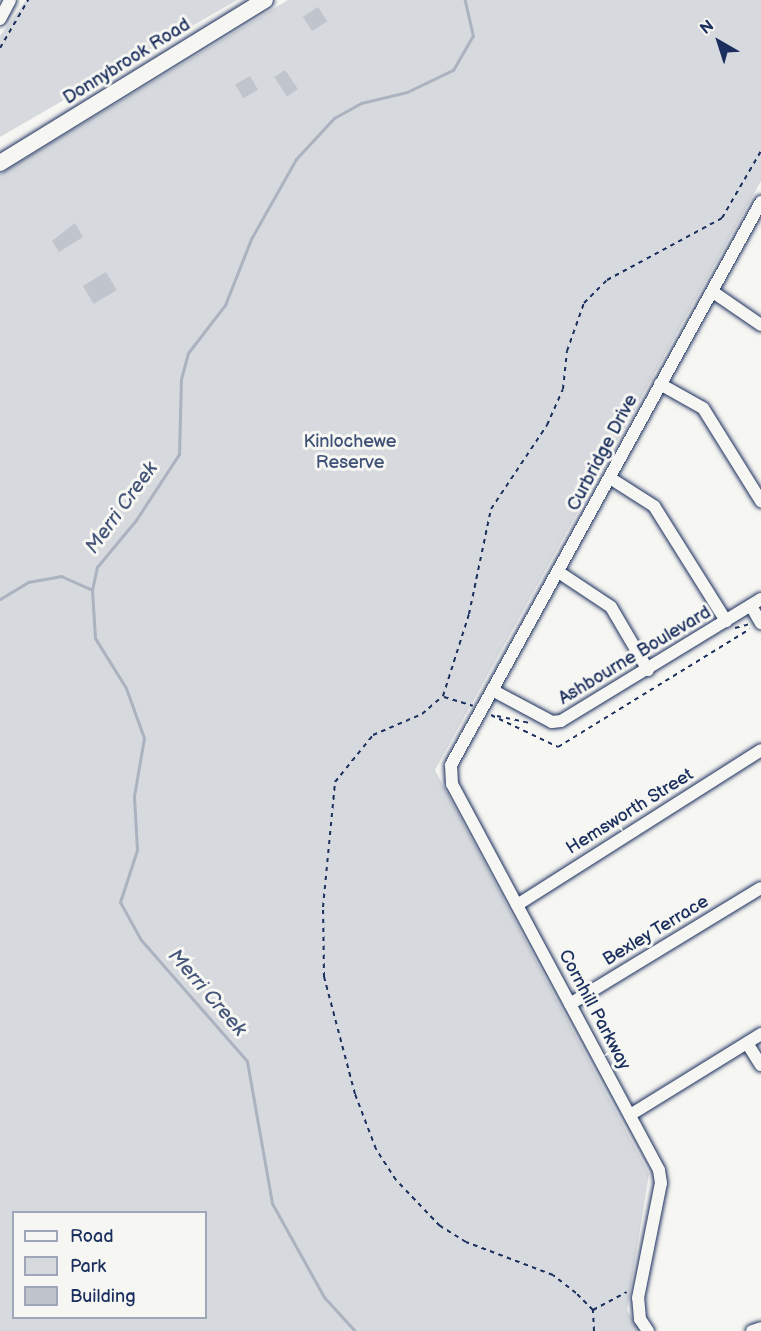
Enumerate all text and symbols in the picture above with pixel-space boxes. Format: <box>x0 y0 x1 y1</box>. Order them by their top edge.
north arrow <box>689 12 749 72</box>
street label: Donnybrook Road <box>60 14 194 110</box>
text: N <box>697 16 718 39</box>
street label: Curbridge Drive <box>563 391 643 515</box>
park label: Kinlochewe Reserve <box>304 432 396 474</box>
water label: Merri Creek <box>81 457 163 559</box>
street label: Ashbourne Boulevard <box>555 602 715 710</box>
street label: Hemsworth Street <box>562 764 698 860</box>
street label: Bexley Terrace <box>598 891 714 971</box>
water label: Merri Creek <box>163 945 251 1041</box>
street label: Cornhill Parkway <box>553 946 635 1074</box>
legend <box>12 1211 207 1319</box>
text: Road <box>70 1226 114 1247</box>
text: Park <box>70 1256 106 1277</box>
text: Building <box>70 1286 136 1307</box>

